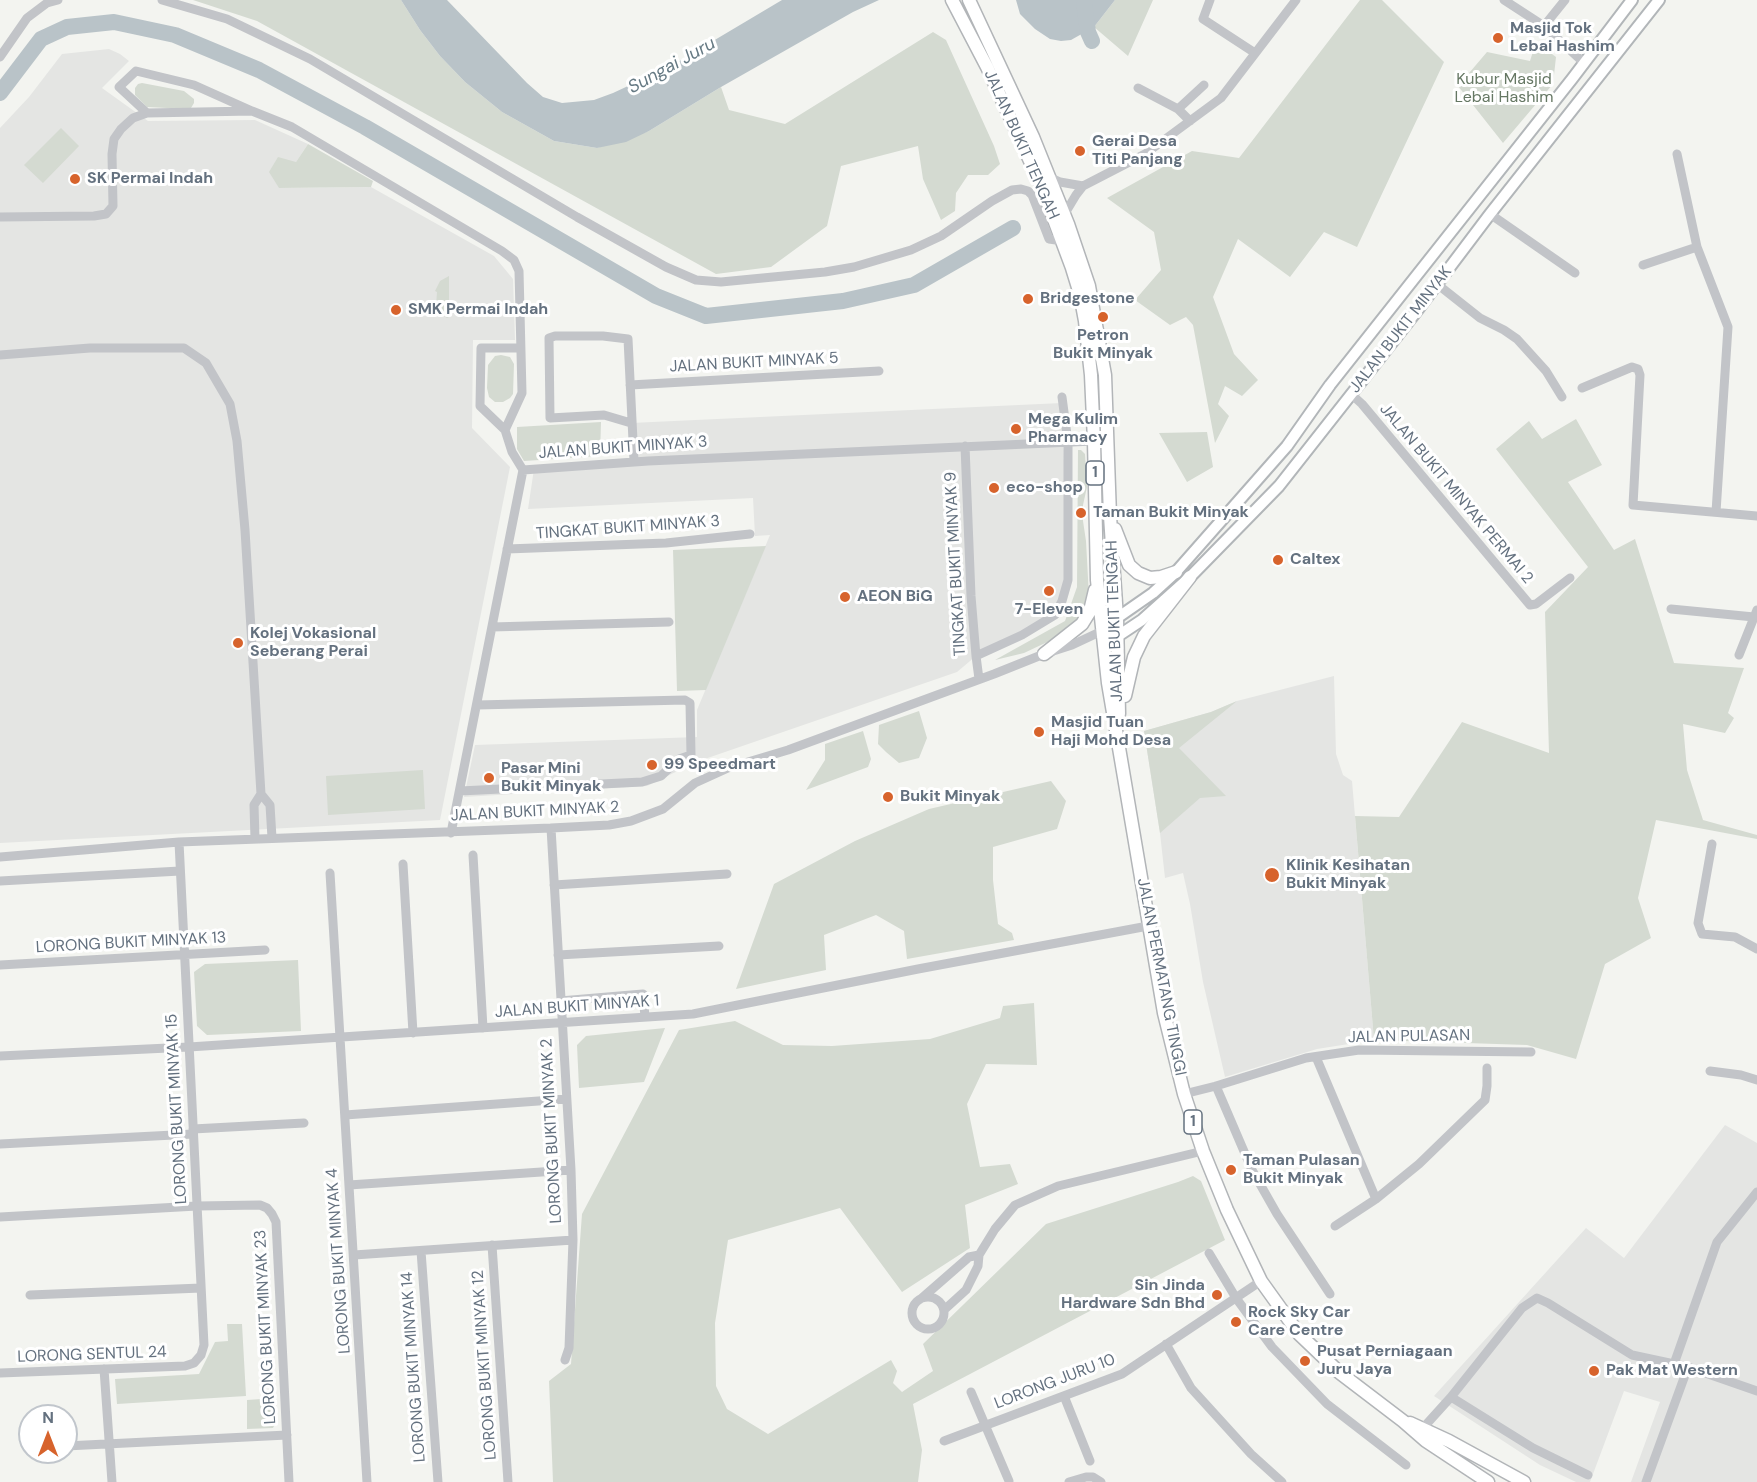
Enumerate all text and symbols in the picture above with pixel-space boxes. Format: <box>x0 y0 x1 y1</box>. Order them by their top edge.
place label: Masjid Tok Lebai Hashim <box>1510 19 1615 57</box>
marker: Masjid Tok Lebai Hashim <box>1491 31 1505 45</box>
water label: Sungai Juru <box>624 33 720 99</box>
street label: JALAN BUKIT TENGAH <box>979 67 1063 223</box>
park label: Kubur Masjid Lebai Hashim <box>1455 70 1553 108</box>
place label: Gerai Desa Titi Panjang <box>1092 132 1183 170</box>
marker: Gerai Desa Titi Panjang <box>1073 144 1087 158</box>
place label: SK Permai Indah <box>87 169 213 189</box>
marker: SK Permai Indah <box>68 172 82 186</box>
street label: JALAN BUKIT MINYAK <box>1346 263 1456 397</box>
place label: Bridgestone <box>1040 289 1135 309</box>
marker: Bridgestone <box>1021 292 1035 306</box>
place label: SMK Permai Indah <box>408 300 548 320</box>
marker: SMK Permai Indah <box>389 303 403 317</box>
marker: Petron Bukit Minyak <box>1096 310 1110 324</box>
place label: Petron Bukit Minyak <box>1053 326 1153 364</box>
street label: JALAN BUKIT MINYAK 5 <box>669 349 839 377</box>
street label: JALAN BUKIT MINYAK PERMAI 2 <box>1375 400 1537 588</box>
place label: Mega Kulim Pharmacy <box>1028 410 1118 448</box>
marker: Mega Kulim Pharmacy <box>1009 422 1023 436</box>
street label: JALAN BUKIT MINYAK 3 <box>538 433 708 463</box>
road number: 1 <box>1086 461 1104 485</box>
street label: TINGKAT BUKIT MINYAK 9 <box>942 471 970 657</box>
place label: eco-shop <box>1006 478 1083 498</box>
marker: eco-shop <box>987 481 1001 495</box>
place label: Taman Bukit Minyak <box>1093 503 1249 523</box>
marker: Taman Bukit Minyak <box>1074 506 1088 520</box>
street label: TINGKAT BUKIT MINYAK 3 <box>535 512 721 544</box>
street label: JALAN BUKIT TENGAH <box>1103 540 1127 702</box>
place label: Caltex <box>1290 550 1340 570</box>
marker: Caltex <box>1271 553 1285 567</box>
marker: 7-Eleven <box>1042 584 1056 598</box>
place label: AEON BiG <box>857 587 933 607</box>
marker: AEON BiG <box>838 590 852 604</box>
place label: 7-Eleven <box>1015 600 1083 620</box>
place label: Kolej Vokasional Seberang Perai <box>250 624 376 662</box>
marker: Kolej Vokasional Seberang Perai <box>231 636 245 650</box>
place label: Masjid Tuan Haji Mohd Desa <box>1051 713 1171 751</box>
marker: Masjid Tuan Haji Mohd Desa <box>1032 725 1046 739</box>
place label: 99 Speedmart <box>664 755 776 775</box>
marker: 99 Speedmart <box>645 758 659 772</box>
place label: Pasar Mini Bukit Minyak <box>501 759 601 797</box>
marker: Pasar Mini Bukit Minyak <box>482 771 496 785</box>
place label: Bukit Minyak <box>900 787 1000 807</box>
marker: Bukit Minyak <box>881 790 895 804</box>
street label: JALAN BUKIT MINYAK 2 <box>450 798 620 826</box>
place label: Klinik Kesihatan Bukit Minyak <box>1286 856 1410 894</box>
marker: Klinik Kesihatan Bukit Minyak <box>1263 866 1281 884</box>
street label: JALAN PERMATANG TINGGI <box>1132 877 1190 1077</box>
street label: LORONG BUKIT MINYAK 13 <box>35 928 227 958</box>
street label: JALAN BUKIT MINYAK 1 <box>494 992 660 1022</box>
street label: LORONG BUKIT MINYAK 15 <box>162 1013 192 1205</box>
street label: JALAN PULASAN <box>1348 1026 1470 1048</box>
street label: LORONG BUKIT MINYAK 2 <box>538 1038 566 1224</box>
road number: 1 <box>1184 1110 1202 1134</box>
place label: Taman Pulasan Bukit Minyak <box>1243 1151 1360 1189</box>
marker: Taman Pulasan Bukit Minyak <box>1224 1163 1238 1177</box>
street label: LORONG BUKIT MINYAK 4 <box>323 1168 355 1354</box>
street label: LORONG BUKIT MINYAK 23 <box>251 1229 281 1425</box>
street label: LORONG BUKIT MINYAK 12 <box>469 1269 501 1461</box>
street label: LORONG BUKIT MINYAK 14 <box>398 1271 430 1463</box>
place label: Sin Jinda Hardware Sdn Bhd <box>1061 1276 1205 1314</box>
marker: Sin Jinda Hardware Sdn Bhd <box>1210 1288 1224 1302</box>
place label: Rock Sky Car Care Centre <box>1248 1303 1350 1341</box>
marker: Rock Sky Car Care Centre <box>1229 1315 1243 1329</box>
place label: Pusat Perniagaan Juru Jaya <box>1317 1342 1453 1380</box>
street label: LORONG SENTUL 24 <box>17 1343 167 1367</box>
street label: LORONG JURU 10 <box>992 1350 1118 1414</box>
marker: Pusat Perniagaan Juru Jaya <box>1298 1354 1312 1368</box>
place label: Pak Mat Western <box>1606 1361 1738 1381</box>
marker: Pak Mat Western <box>1587 1364 1601 1378</box>
north arrow <box>18 1404 78 1464</box>
text: N <box>42 1407 54 1428</box>

